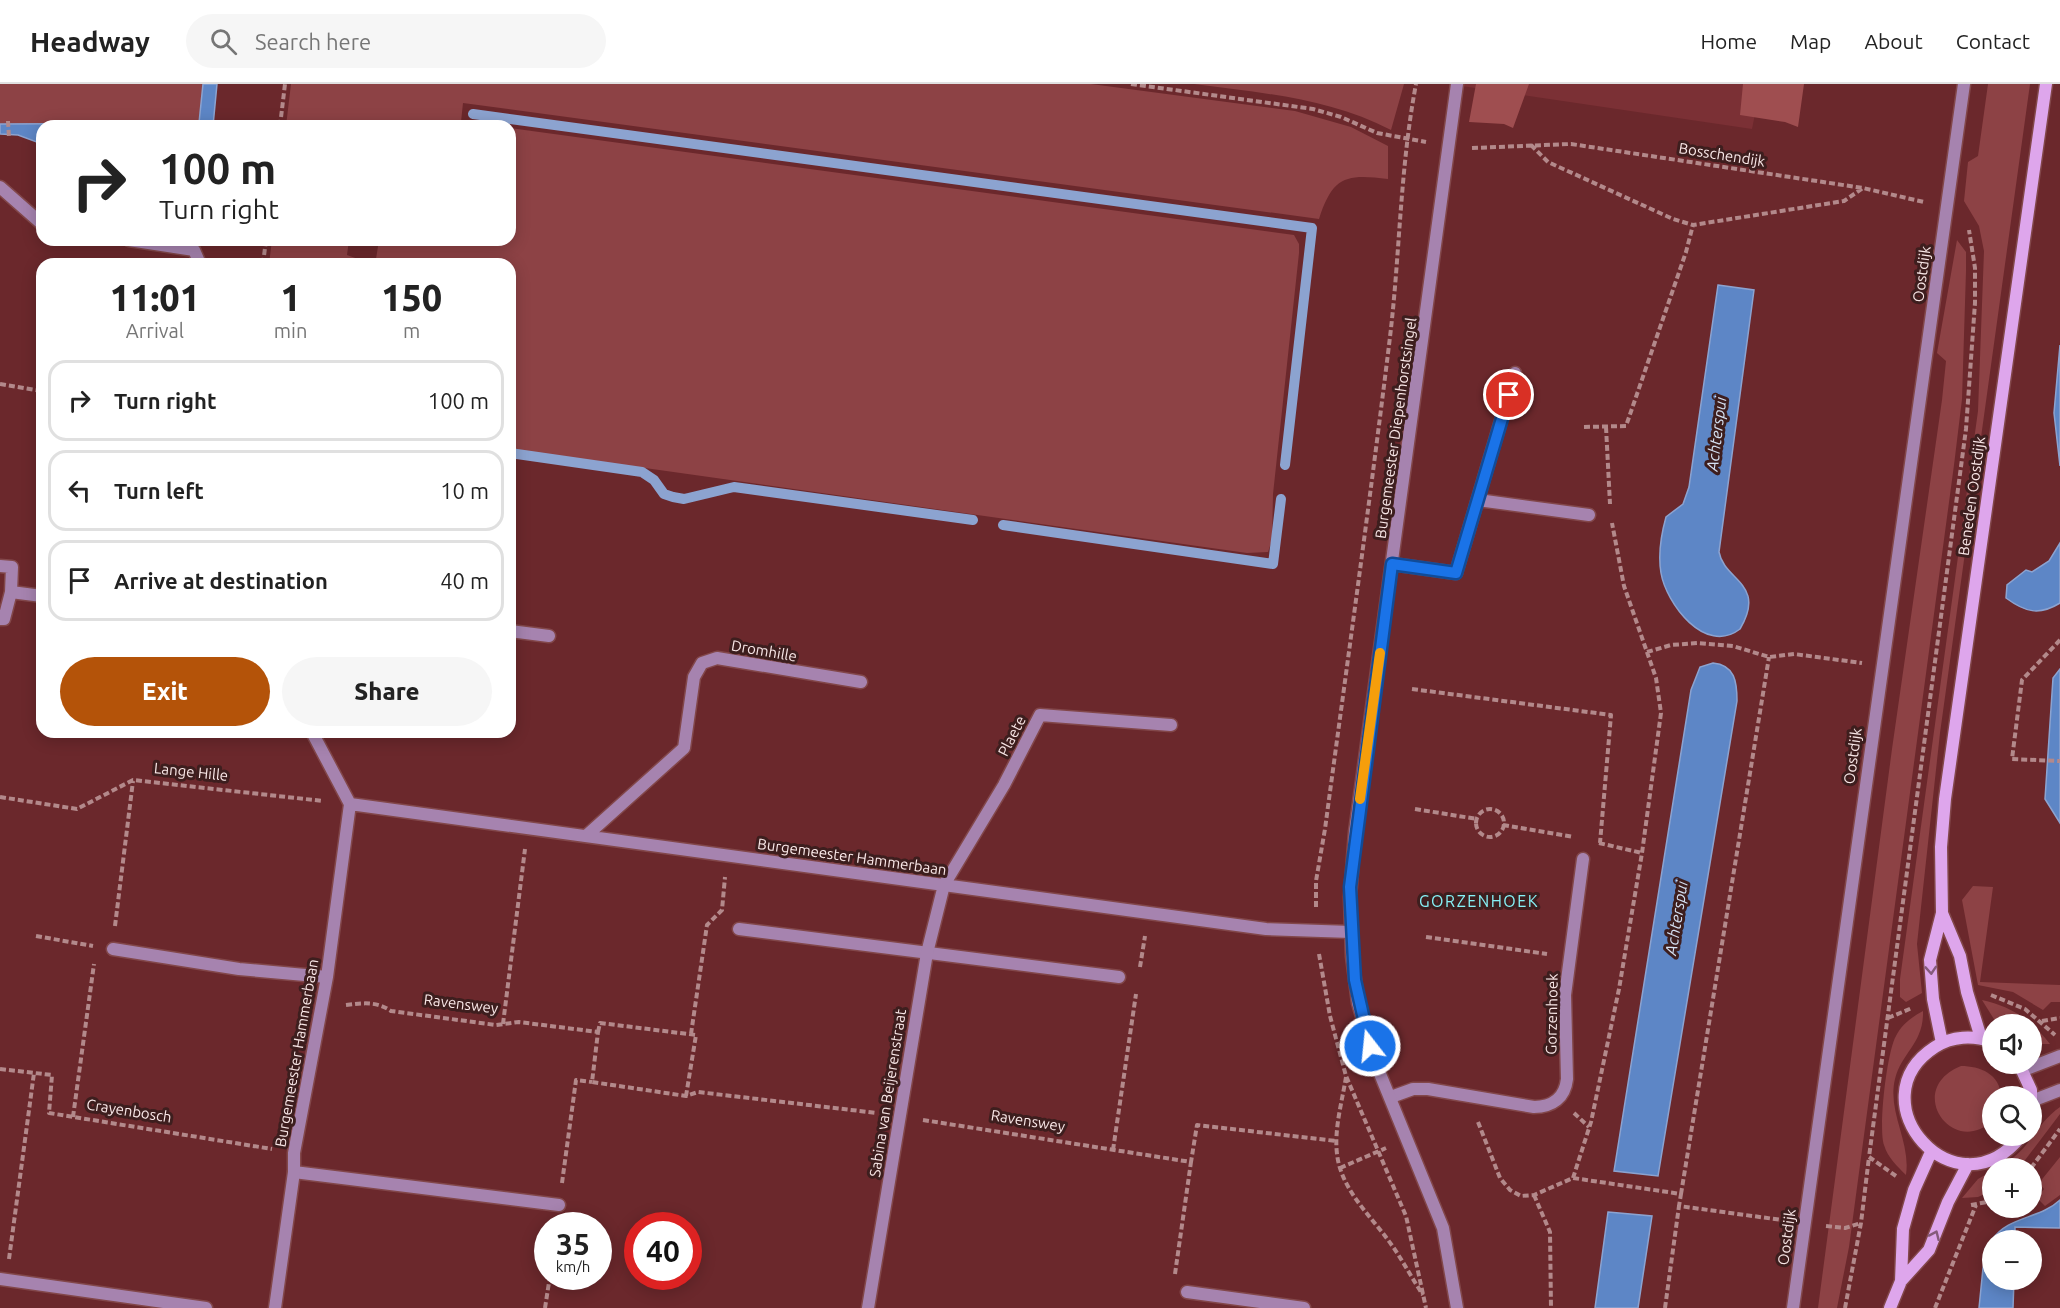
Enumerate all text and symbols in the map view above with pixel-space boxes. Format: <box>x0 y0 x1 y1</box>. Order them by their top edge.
search box <box>186 14 606 68</box>
icon: search <box>207 25 240 58</box>
text: Headway <box>30 26 150 57</box>
text: Search here <box>255 29 371 54</box>
text: Home <box>1700 29 1757 53</box>
text: Map <box>1790 29 1831 53</box>
text: About <box>1864 29 1923 53</box>
text: Contact <box>1956 29 2030 53</box>
street label: Bosschendijk <box>1678 139 1767 170</box>
icon: right <box>60 144 138 222</box>
text: 100 m <box>159 145 276 192</box>
text: Turn right <box>159 194 279 224</box>
street label: Oostdijk <box>1909 244 1934 303</box>
text: 11:01 <box>110 277 200 318</box>
text: 1 <box>280 277 301 318</box>
text: 150 <box>381 277 442 318</box>
street label: Burgemeester Diepenhorstsingel <box>1372 316 1419 540</box>
text: Arrival <box>126 319 184 342</box>
text: min <box>274 319 307 342</box>
text: m <box>403 319 420 342</box>
pin <box>1483 369 1534 420</box>
icon: arrive <box>1492 378 1525 411</box>
icon: right <box>63 384 96 417</box>
text: Turn right <box>114 388 216 413</box>
text: 100 m <box>428 388 489 413</box>
water label: Achterspui <box>1702 395 1730 473</box>
street label: Beneden Oostdijk <box>1955 435 1988 557</box>
icon: left <box>63 474 96 507</box>
text: Turn left <box>114 478 204 503</box>
text: 10 m <box>440 478 489 503</box>
icon: arrive <box>63 564 96 597</box>
text: Arrive at destination <box>114 568 328 593</box>
text: 40 m <box>440 568 489 593</box>
street label: Dromhille <box>730 636 798 665</box>
button: Exit <box>60 657 270 726</box>
button: Share <box>282 657 492 726</box>
street label: Plaete <box>994 713 1029 759</box>
street label: Oostdijk <box>1840 726 1865 785</box>
street label: Lange Hille <box>153 759 229 784</box>
street label: Burgemeester Hammerbaan <box>756 835 948 878</box>
water label: Achterspui <box>1661 879 1691 957</box>
district label: GORZENHOEK <box>1419 892 1539 910</box>
street label: Burgemeester Hammerbaan <box>272 958 321 1148</box>
one-way arrow <box>1924 965 1937 974</box>
street label: Gorzenhoek <box>1542 973 1561 1055</box>
street label: Ravenswey <box>423 991 499 1016</box>
street label: Sabina van Beijerenstraat <box>866 1008 909 1178</box>
position arrow <box>1338 1014 1402 1078</box>
map controls <box>1982 1014 2042 1290</box>
button: sound <box>1982 1014 2042 1074</box>
button: search <box>1982 1086 2042 1146</box>
street label: Crayenbosch <box>85 1095 173 1126</box>
street label: Ravenswey <box>990 1106 1066 1135</box>
button: + <box>1982 1158 2042 1218</box>
street label: Oostdijk <box>1774 1207 1799 1266</box>
speed limit sign: 40 <box>624 1212 702 1290</box>
text: 35 <box>556 1227 590 1261</box>
one-way arrow <box>1928 1230 1940 1241</box>
button: − <box>1982 1230 2042 1290</box>
text: km/h <box>556 1258 590 1275</box>

